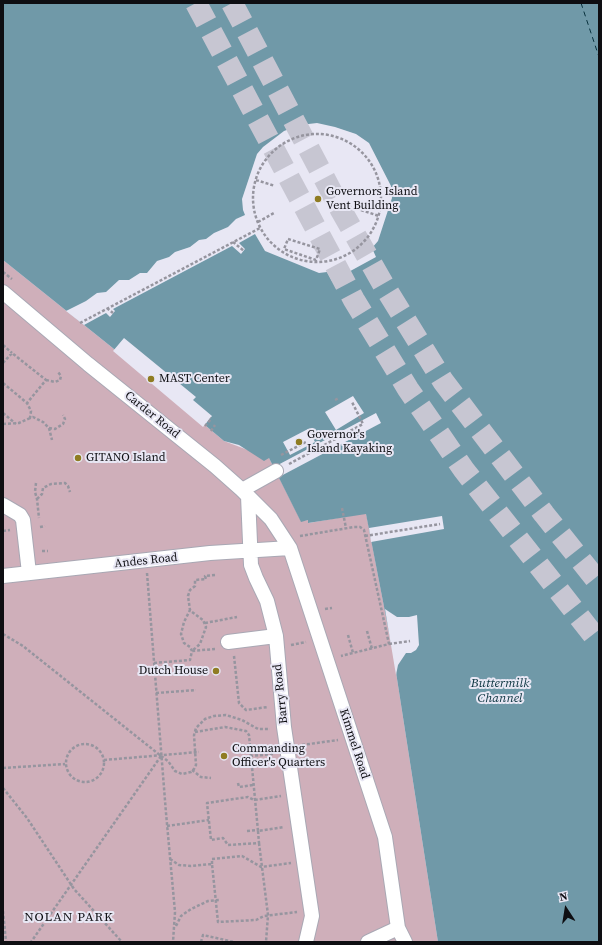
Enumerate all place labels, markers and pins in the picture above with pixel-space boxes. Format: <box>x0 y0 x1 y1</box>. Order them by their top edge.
place label: Governors Island Vent Building <box>326 185 417 213</box>
marker: Governors Island Vent Building <box>313 194 323 204</box>
place label: MAST Center <box>159 372 230 386</box>
marker: MAST Center <box>146 374 156 384</box>
place label: Governor's Island Kayaking <box>307 428 392 456</box>
marker: Governor's Island Kayaking <box>294 437 304 447</box>
place label: GITANO Island <box>86 451 166 465</box>
marker: GITANO Island <box>73 453 83 463</box>
place label: Dutch House <box>139 664 208 678</box>
marker: Dutch House <box>211 666 221 676</box>
place label: Commanding Officer's Quarters <box>232 742 325 770</box>
marker: Commanding Officer's Quarters <box>219 751 229 761</box>

